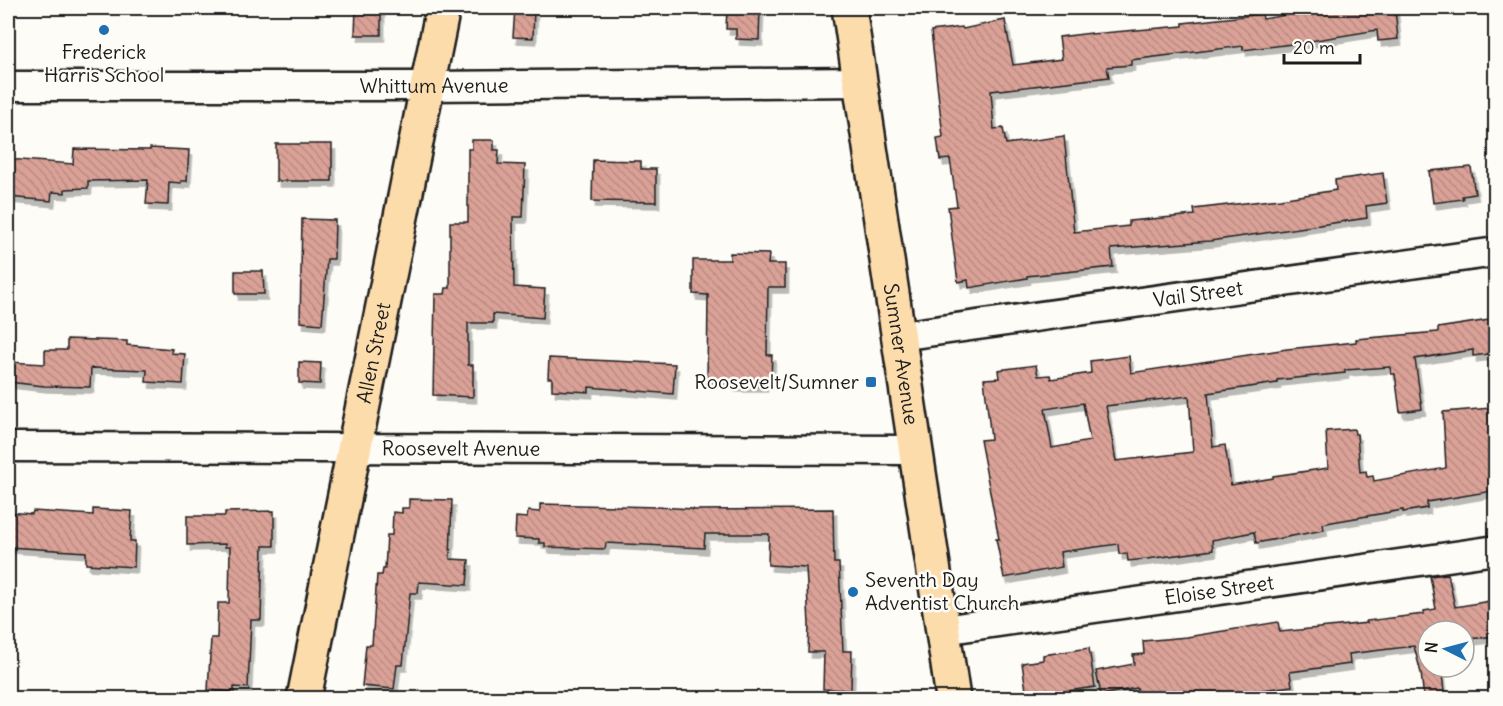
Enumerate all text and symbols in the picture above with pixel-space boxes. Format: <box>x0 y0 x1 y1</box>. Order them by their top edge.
marker: Frederick Harris School <box>97 23 111 37</box>
scale bar <box>1284 27 1360 65</box>
text: 20 m <box>1293 36 1335 59</box>
place label: Frederick Harris School <box>44 39 164 87</box>
street label: Whittum Avenue <box>360 72 509 98</box>
street label: Vail Street <box>1152 275 1245 312</box>
street label: Sumner Avenue <box>879 282 925 426</box>
street label: Allen Street <box>351 300 395 405</box>
place label: Roosevelt/Sumner <box>694 369 859 394</box>
marker: Roosevelt/Sumner <box>864 375 878 389</box>
street label: Roosevelt Avenue <box>382 435 540 461</box>
place label: Seventh Day Adventist Church <box>865 567 1019 615</box>
street label: Eloise Street <box>1163 569 1276 610</box>
marker: Seventh Day Adventist Church <box>846 585 860 599</box>
north arrow <box>1416 619 1476 679</box>
text: N <box>1421 641 1442 654</box>

